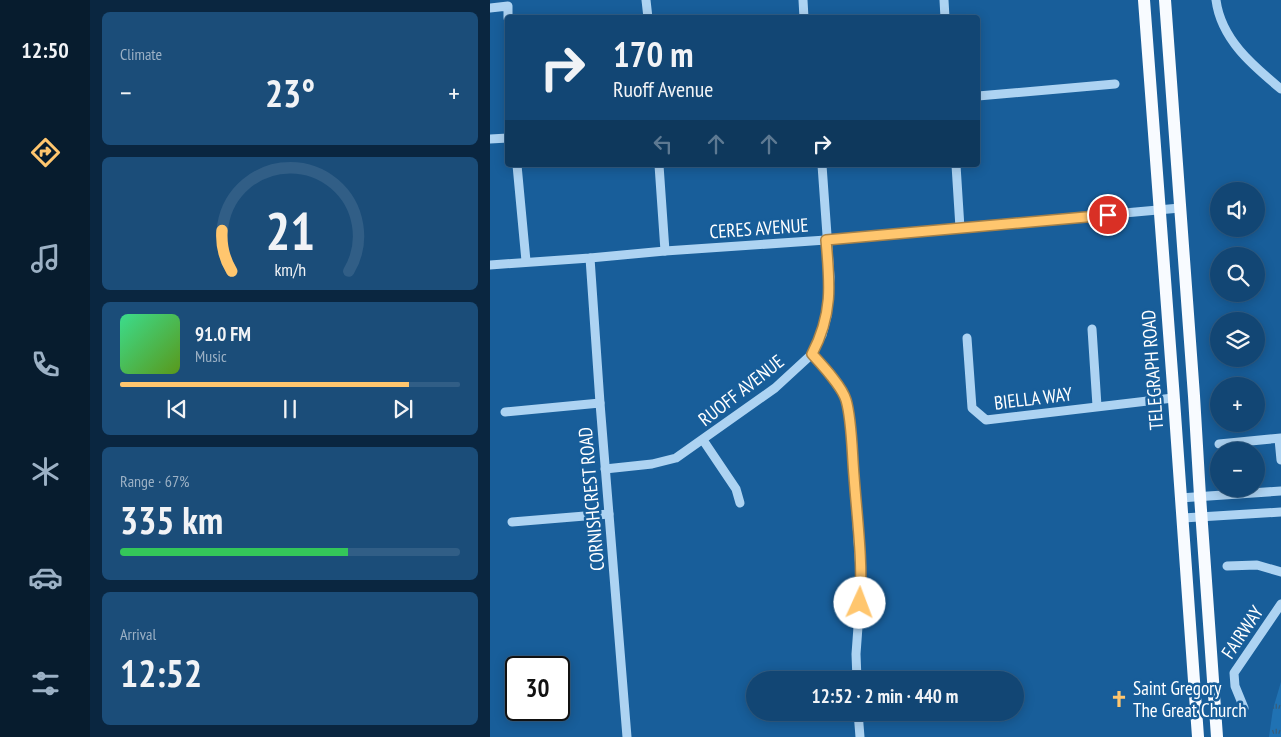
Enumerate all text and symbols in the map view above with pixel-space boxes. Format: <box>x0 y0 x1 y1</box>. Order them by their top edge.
text: 170 m <box>613 31 694 77</box>
icon: right <box>530 35 595 100</box>
text: 12:50 <box>21 36 69 64</box>
text: Climate <box>120 44 162 64</box>
text: 23° <box>265 68 315 117</box>
text: − <box>120 74 132 111</box>
text: + <box>448 74 460 111</box>
text: Ruoff Avenue <box>613 75 713 103</box>
icon: left <box>649 130 677 158</box>
icon: ahead <box>702 130 730 158</box>
icon: ahead <box>755 130 783 158</box>
icon: right <box>808 130 836 158</box>
icon: directions <box>28 135 63 170</box>
map controls <box>1210 182 1265 497</box>
button: sound <box>1210 182 1265 237</box>
pin <box>1087 194 1129 236</box>
text: 21 <box>265 197 315 264</box>
icon: arrive <box>1094 201 1122 229</box>
street label: CERES AVENUE <box>709 213 809 243</box>
icon: music <box>28 241 63 276</box>
button: search <box>1210 247 1265 302</box>
text: km/h <box>274 258 306 281</box>
street label: TELEGRAPH ROAD <box>1136 309 1168 431</box>
button: layers <box>1210 312 1265 367</box>
text: 91.0 FM <box>195 322 251 346</box>
text: Music <box>195 346 227 366</box>
icon: phone <box>28 347 63 382</box>
street label: RUOFF AVENUE <box>693 349 789 431</box>
button: + <box>1210 377 1265 432</box>
street label: BIELLA WAY <box>993 381 1074 415</box>
icon: previous <box>163 395 191 423</box>
icon: pause <box>276 395 304 423</box>
icon: next <box>389 395 417 423</box>
street label: CORNISHCREST ROAD <box>573 426 609 572</box>
button: − <box>1210 442 1265 497</box>
icon: climate <box>28 454 63 489</box>
text: Range · 67% <box>120 471 189 491</box>
text: 335 km <box>120 495 223 544</box>
icon: car <box>28 560 63 595</box>
position arrow <box>833 576 885 628</box>
street label: FAIRWAY <box>1216 601 1269 663</box>
text: Arrival <box>120 624 156 644</box>
text: 12:52 <box>120 648 202 697</box>
speed limit sign: 30 <box>505 656 570 721</box>
icon: filters <box>28 666 63 701</box>
place label: Saint Gregory The Great Church <box>1133 676 1247 722</box>
text: 12:52 · 2 min · 440 m <box>812 684 958 708</box>
church icon: Saint Gregory The Great Church <box>1109 689 1129 709</box>

